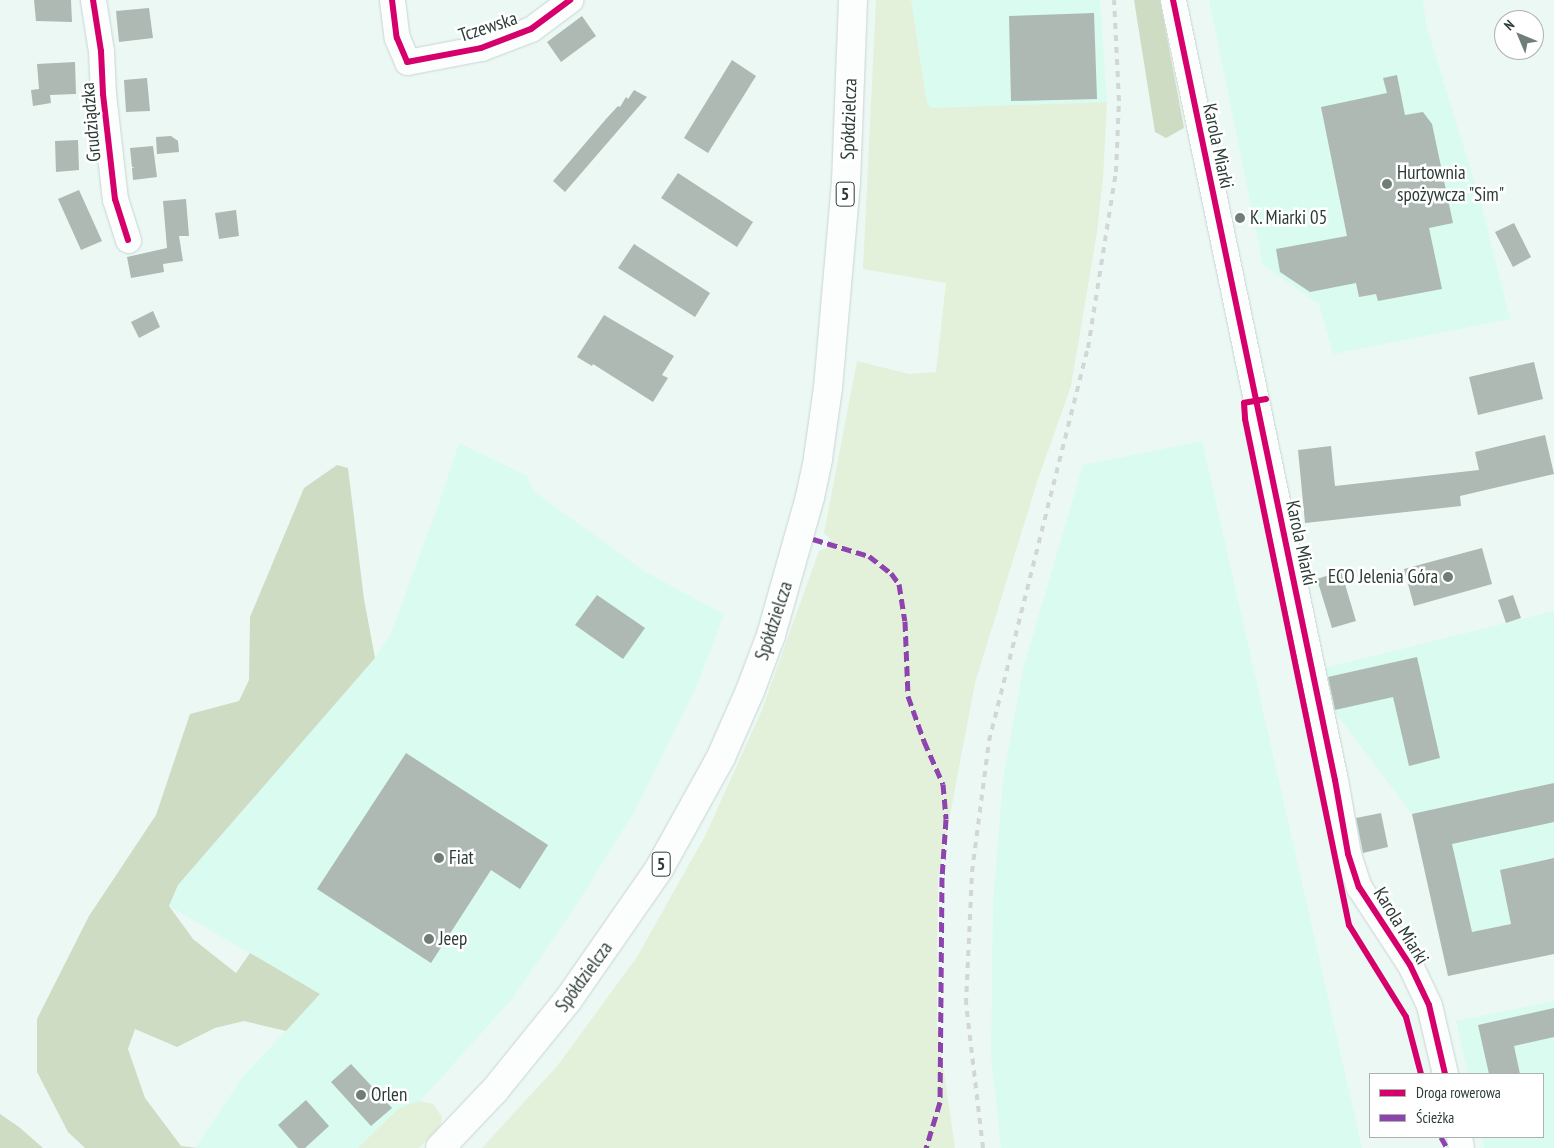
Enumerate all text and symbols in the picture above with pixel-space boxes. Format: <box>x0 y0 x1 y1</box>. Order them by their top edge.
street label: Tczewska <box>456 7 520 47</box>
north arrow <box>1494 10 1544 60</box>
text: N <box>1500 16 1518 34</box>
street label: Spółdzielcza <box>836 78 862 160</box>
street label: Grudziądzka <box>76 81 106 163</box>
street label: Karola Miarki <box>1198 101 1238 191</box>
place label: Hurtownia spożywcza "Sim" <box>1397 162 1505 206</box>
road number: 5 <box>835 178 855 210</box>
marker: Hurtownia spożywcza "Sim" <box>1381 178 1393 190</box>
place label: K. Miarki 05 <box>1250 207 1328 229</box>
marker: K. Miarki 05 <box>1234 212 1246 224</box>
street label: Karola Miarki <box>1281 498 1321 588</box>
place label: ECO Jelenia Góra <box>1328 566 1438 588</box>
marker: ECO Jelenia Góra <box>1442 571 1454 583</box>
street label: Spółdzielcza <box>751 579 797 663</box>
place label: Fiat <box>449 847 474 869</box>
road number: 5 <box>651 849 671 880</box>
marker: Fiat <box>433 852 445 864</box>
street label: Karola Miarki <box>1368 883 1434 969</box>
place label: Jeep <box>439 928 467 950</box>
marker: Jeep <box>423 933 435 945</box>
street label: Spółdzielcza <box>551 937 617 1017</box>
legend <box>1369 1073 1544 1138</box>
text: Droga rowerowa <box>1416 1083 1501 1102</box>
place label: Orlen <box>371 1084 407 1106</box>
marker: Orlen <box>355 1089 367 1101</box>
text: Ścieżka <box>1416 1108 1454 1127</box>

